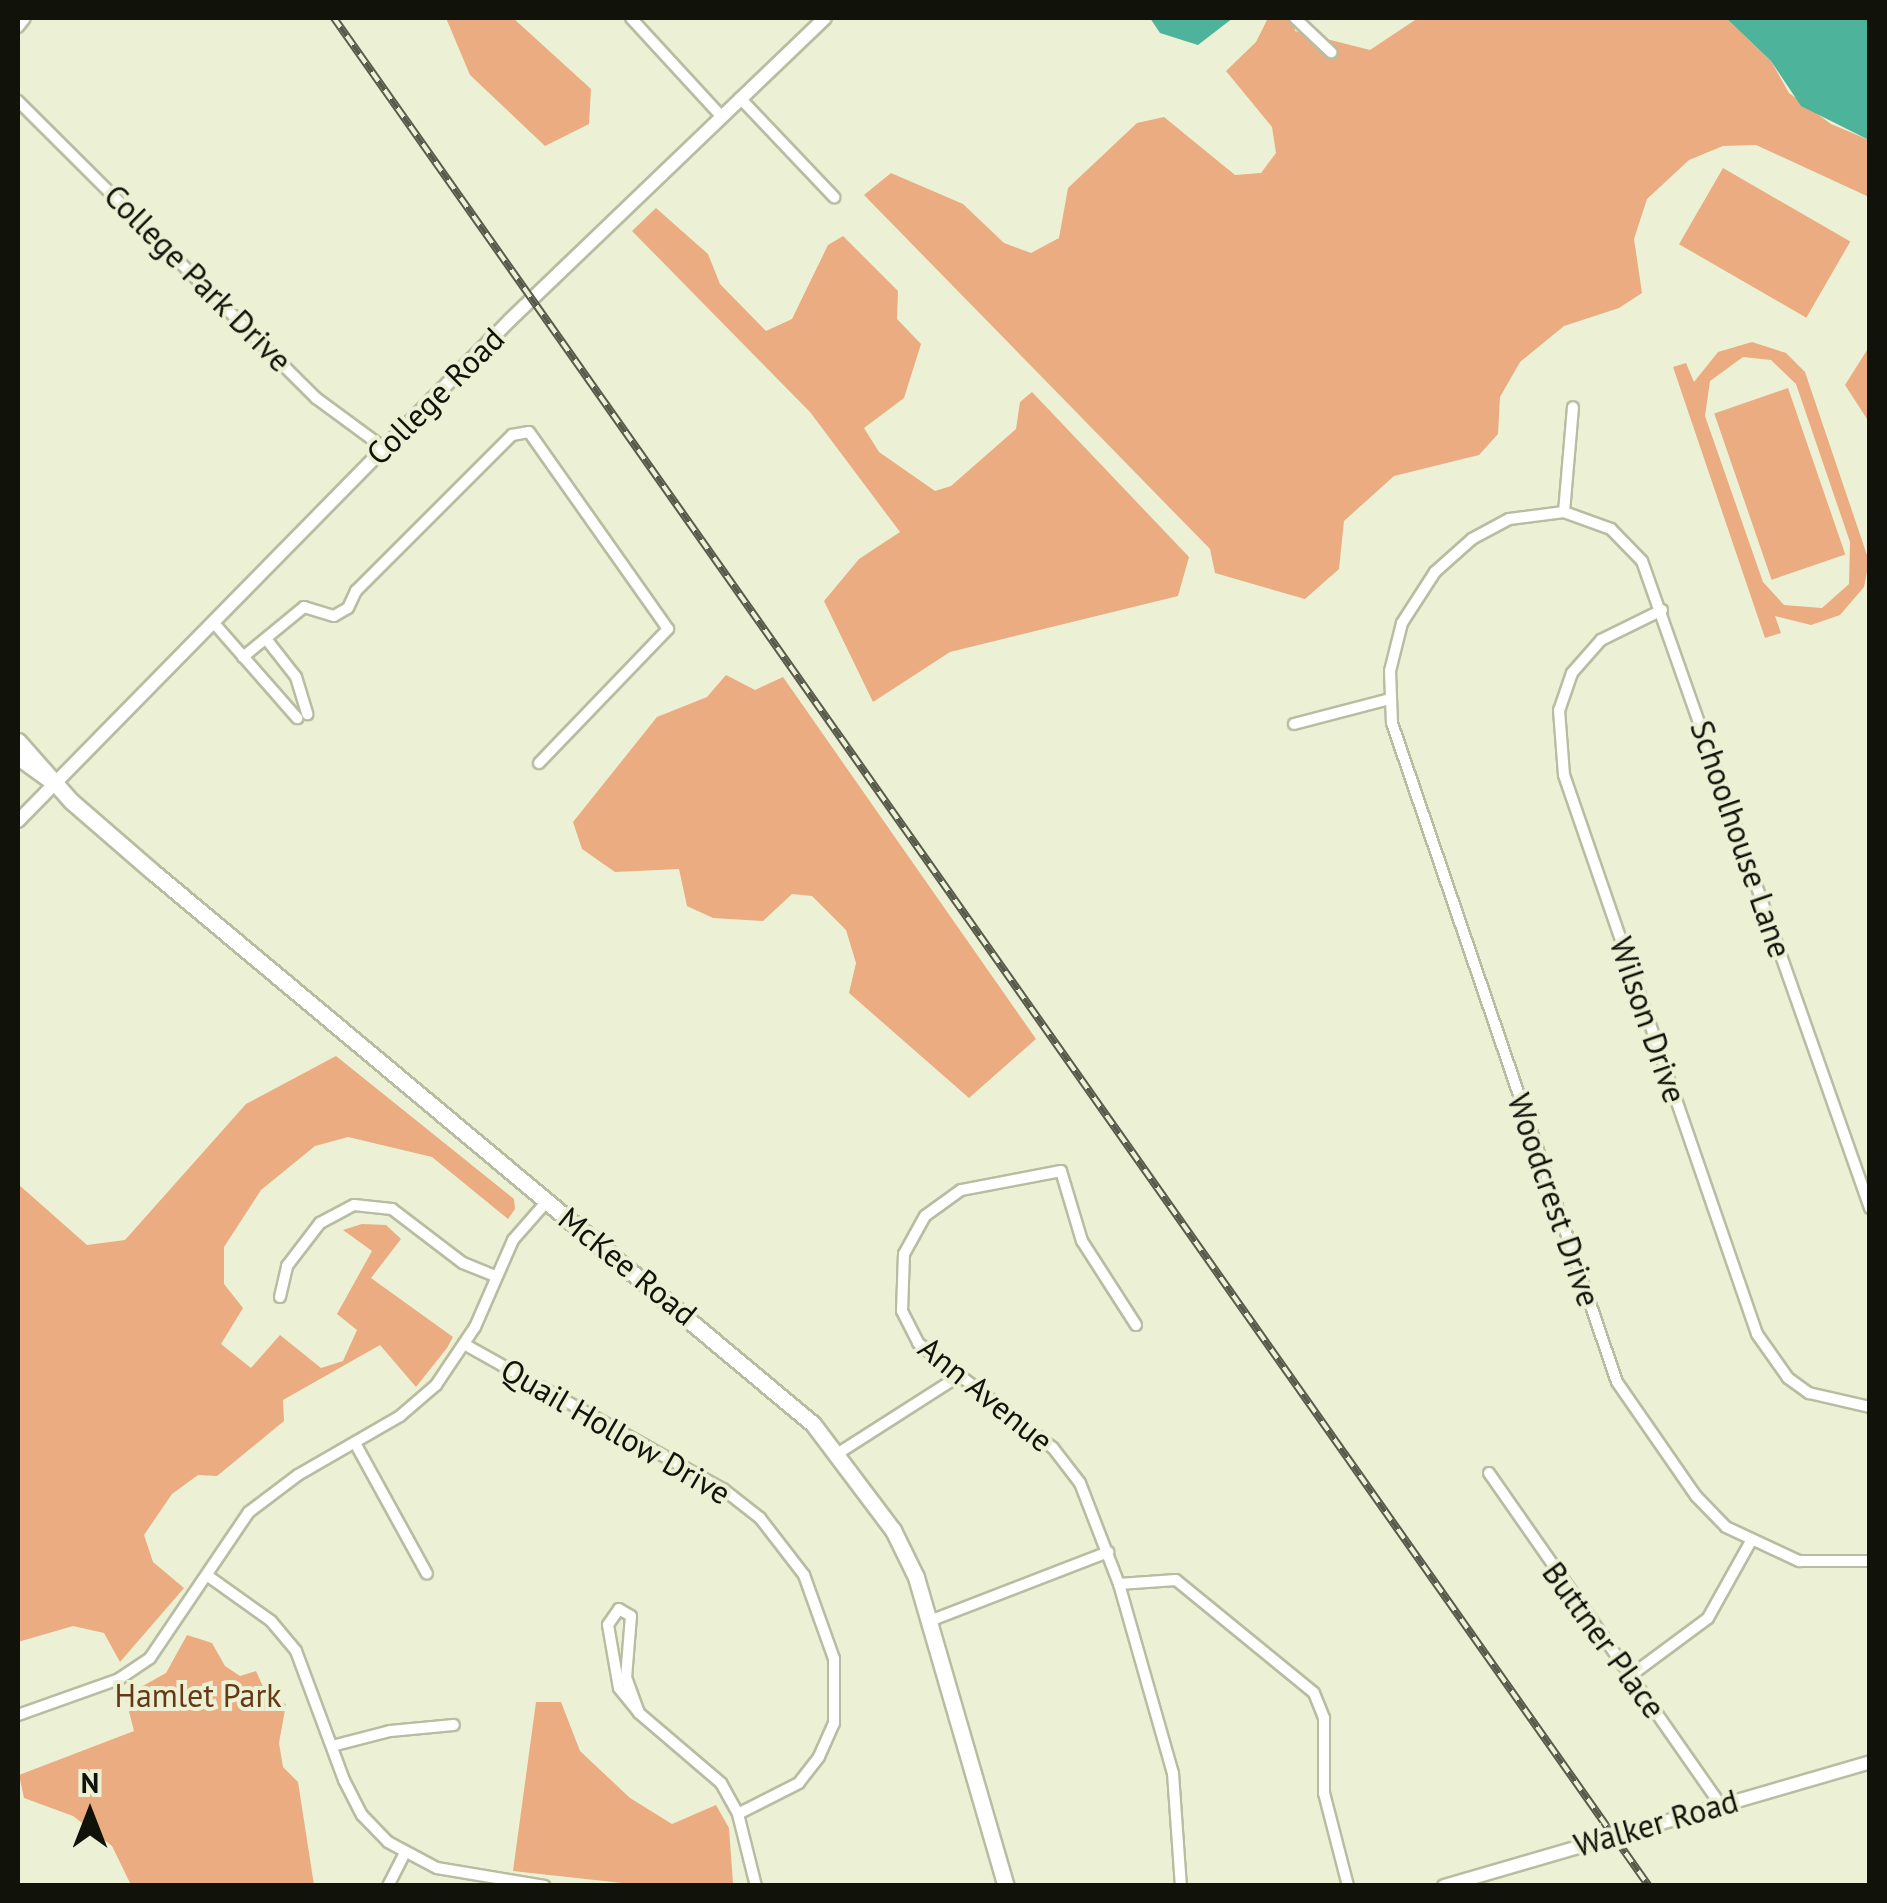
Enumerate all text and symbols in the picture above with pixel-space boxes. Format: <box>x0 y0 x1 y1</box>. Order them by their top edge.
street label: College Park Drive <box>96 176 300 380</box>
street label: College Road <box>358 319 512 473</box>
street label: Schoolhouse Lane <box>1682 715 1800 963</box>
street label: Wilson Drive <box>1602 932 1694 1108</box>
street label: Woodcrest Drive <box>1500 1088 1608 1312</box>
street label: McKee Road <box>551 1199 705 1333</box>
street label: Ann Avenue <box>911 1328 1061 1460</box>
street label: Quail Hollow Drive <box>494 1350 738 1512</box>
street label: Buttner Place <box>1534 1554 1674 1726</box>
park label: Hamlet Park <box>114 1676 282 1714</box>
north arrow <box>40 1763 140 1863</box>
text: N <box>81 1764 99 1801</box>
street label: Walker Road <box>1570 1781 1742 1865</box>

